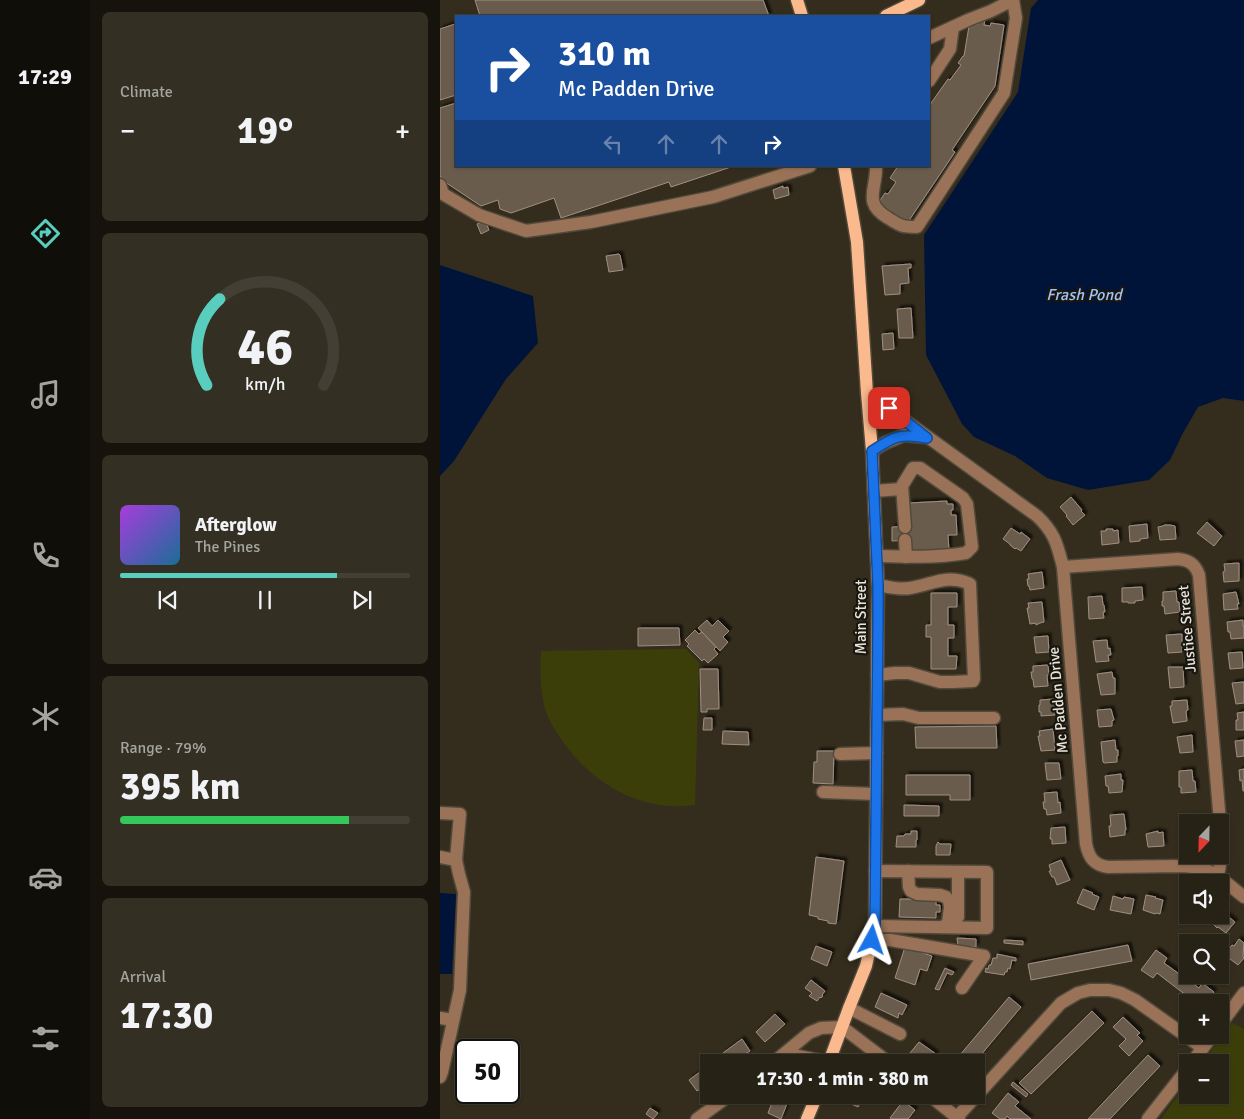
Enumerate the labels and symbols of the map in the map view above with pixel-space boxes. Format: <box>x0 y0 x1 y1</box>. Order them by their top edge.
water label: Frash Pond <box>1046 285 1124 305</box>
pin <box>868 387 910 429</box>
street label: Main Street <box>852 580 870 654</box>
street label: Justice Street <box>1174 584 1200 674</box>
street label: Mc Padden Drive <box>1044 646 1072 754</box>
north arrow <box>1179 814 1229 864</box>
position arrow <box>845 913 897 965</box>
speed limit sign: 50 <box>455 1039 520 1104</box>

